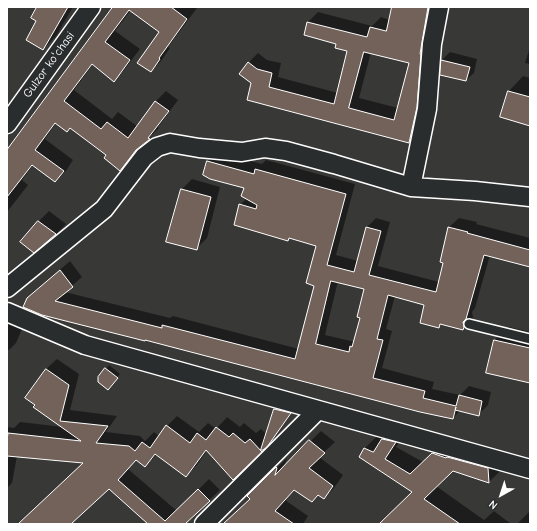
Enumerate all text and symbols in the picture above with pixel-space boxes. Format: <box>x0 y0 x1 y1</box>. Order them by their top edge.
street label: Gulzor koʻchasi <box>20 29 78 101</box>
north arrow <box>481 475 521 515</box>
text: N <box>486 497 500 512</box>

